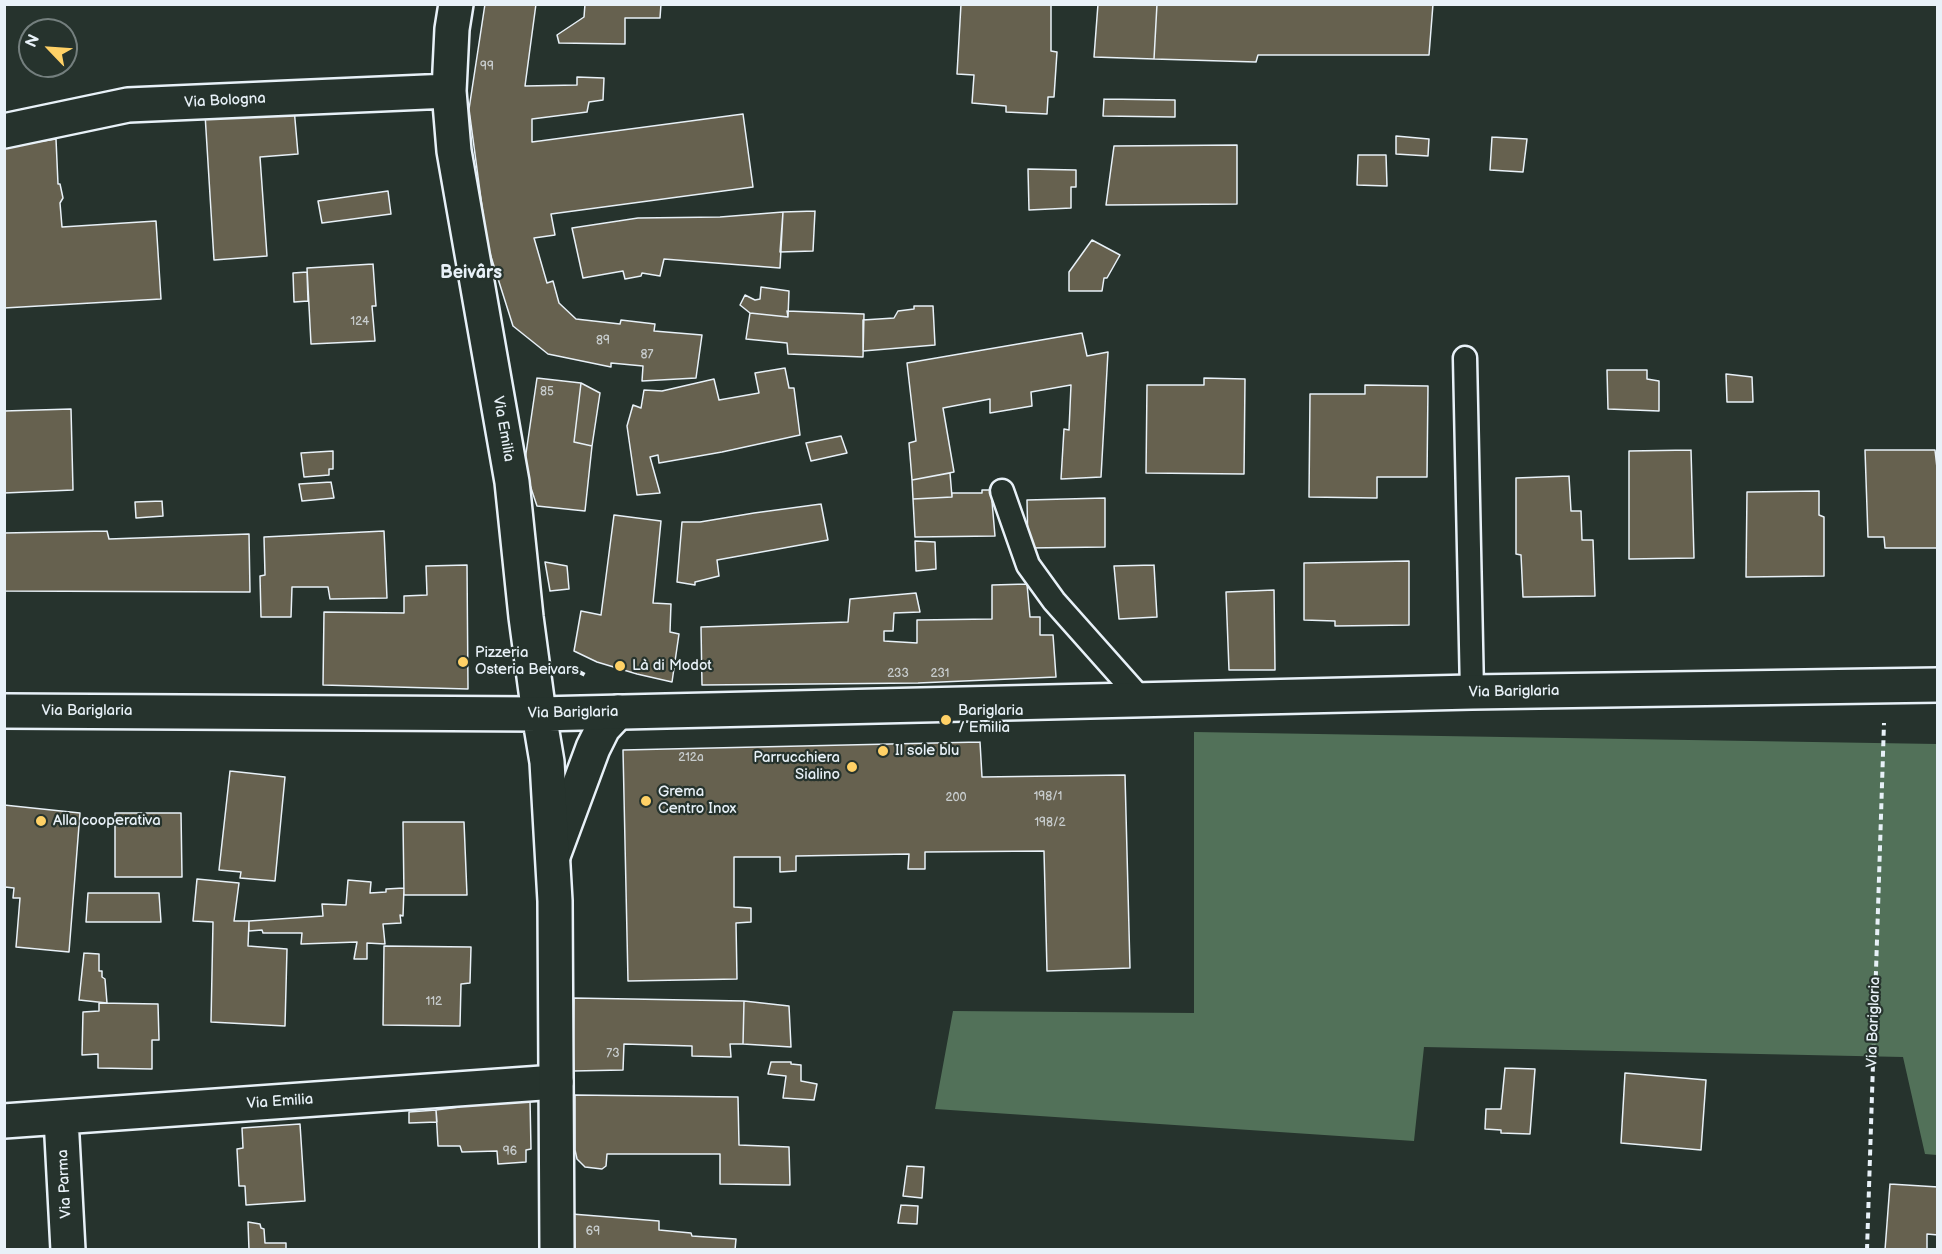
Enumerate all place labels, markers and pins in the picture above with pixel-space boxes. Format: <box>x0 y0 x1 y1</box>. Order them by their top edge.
place label: Pizzeria Osteria Beivars <box>475 644 579 679</box>
marker: Pizzeria Osteria Beivars <box>456 655 470 669</box>
place label: Là di Modot <box>632 657 712 675</box>
marker: Là di Modot <box>613 659 627 673</box>
place label: Bariglaria / Emilia <box>958 702 1023 737</box>
marker: Bariglaria / Emilia <box>939 713 953 727</box>
place label: Il sole blu <box>895 742 959 760</box>
marker: Il sole blu <box>876 744 890 758</box>
place label: Parrucchiera Sialino <box>753 749 840 784</box>
marker: Parrucchiera Sialino <box>845 760 859 774</box>
place label: Grema Centro Inox <box>658 783 736 818</box>
marker: Grema Centro Inox <box>639 794 653 808</box>
place label: Alla cooperativa <box>53 812 161 830</box>
marker: Alla cooperativa <box>34 814 48 828</box>

